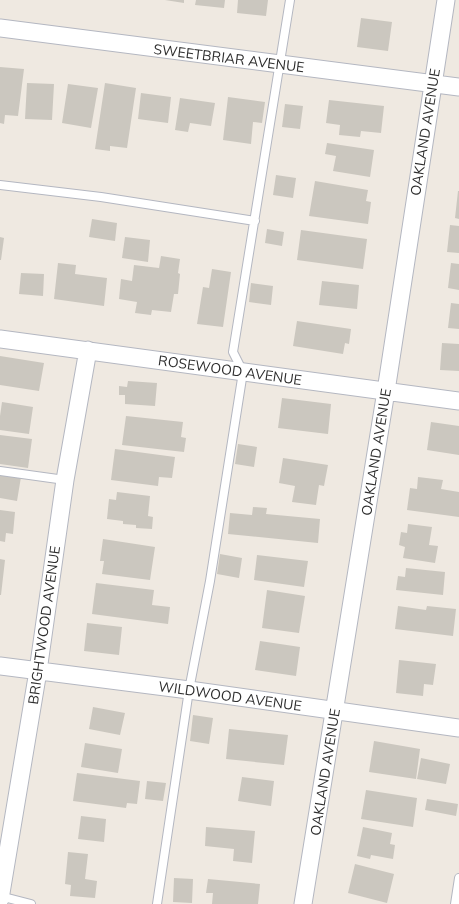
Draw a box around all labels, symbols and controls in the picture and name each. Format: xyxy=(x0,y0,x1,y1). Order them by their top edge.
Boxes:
street label: SWEETBRIAR AVENUE xyxy=(153,40,305,76)
street label: OAKLAND AVENUE xyxy=(406,67,444,197)
street label: ROSEWOOD AVENUE xyxy=(157,351,303,389)
street label: OAKLAND AVENUE xyxy=(357,387,395,517)
street label: BRIGHTWOOD AVENUE xyxy=(24,545,64,705)
street label: WILDWOOD AVENUE xyxy=(157,677,303,715)
street label: OAKLAND AVENUE xyxy=(306,707,344,837)

